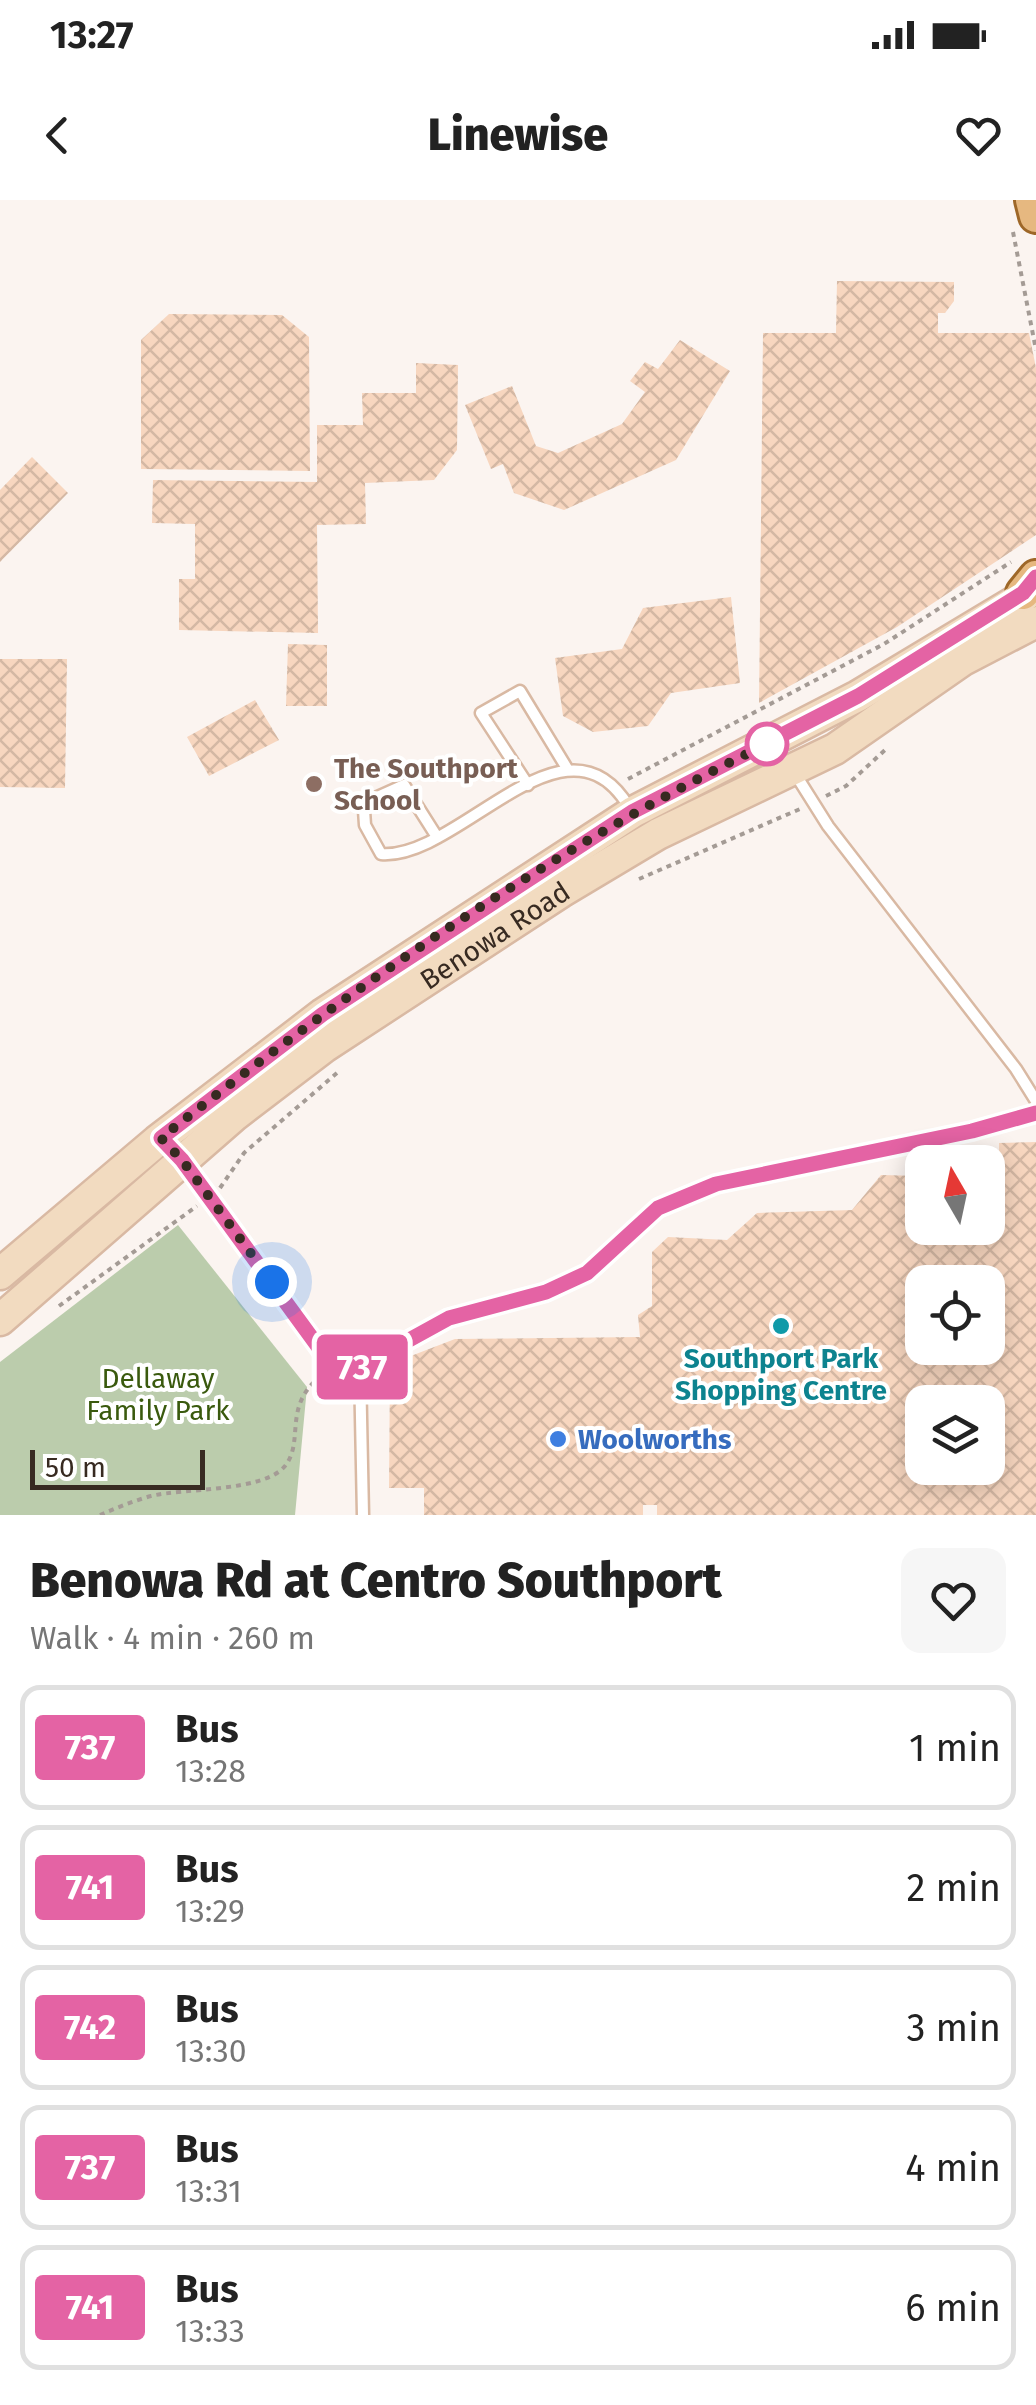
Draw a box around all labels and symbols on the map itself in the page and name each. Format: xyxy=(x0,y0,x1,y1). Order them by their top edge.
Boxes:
unlabelled marker xyxy=(746,723,788,765)
place label: The Southport School xyxy=(334,752,519,817)
marker: The Southport School xyxy=(303,773,325,795)
street label: Benowa Road xyxy=(414,875,576,997)
north arrow xyxy=(905,1145,1005,1245)
your location xyxy=(247,1257,297,1307)
marker: Southport Park Shopping Centre xyxy=(770,1315,792,1337)
line badge: 737 xyxy=(304,1334,420,1400)
place label: Southport Park Shopping Centre xyxy=(675,1342,887,1407)
park label: Dellaway Family Park xyxy=(86,1362,230,1427)
place label: Woolworths xyxy=(578,1423,732,1456)
marker: Woolworths xyxy=(547,1428,569,1450)
scale bar xyxy=(30,1445,205,1490)

